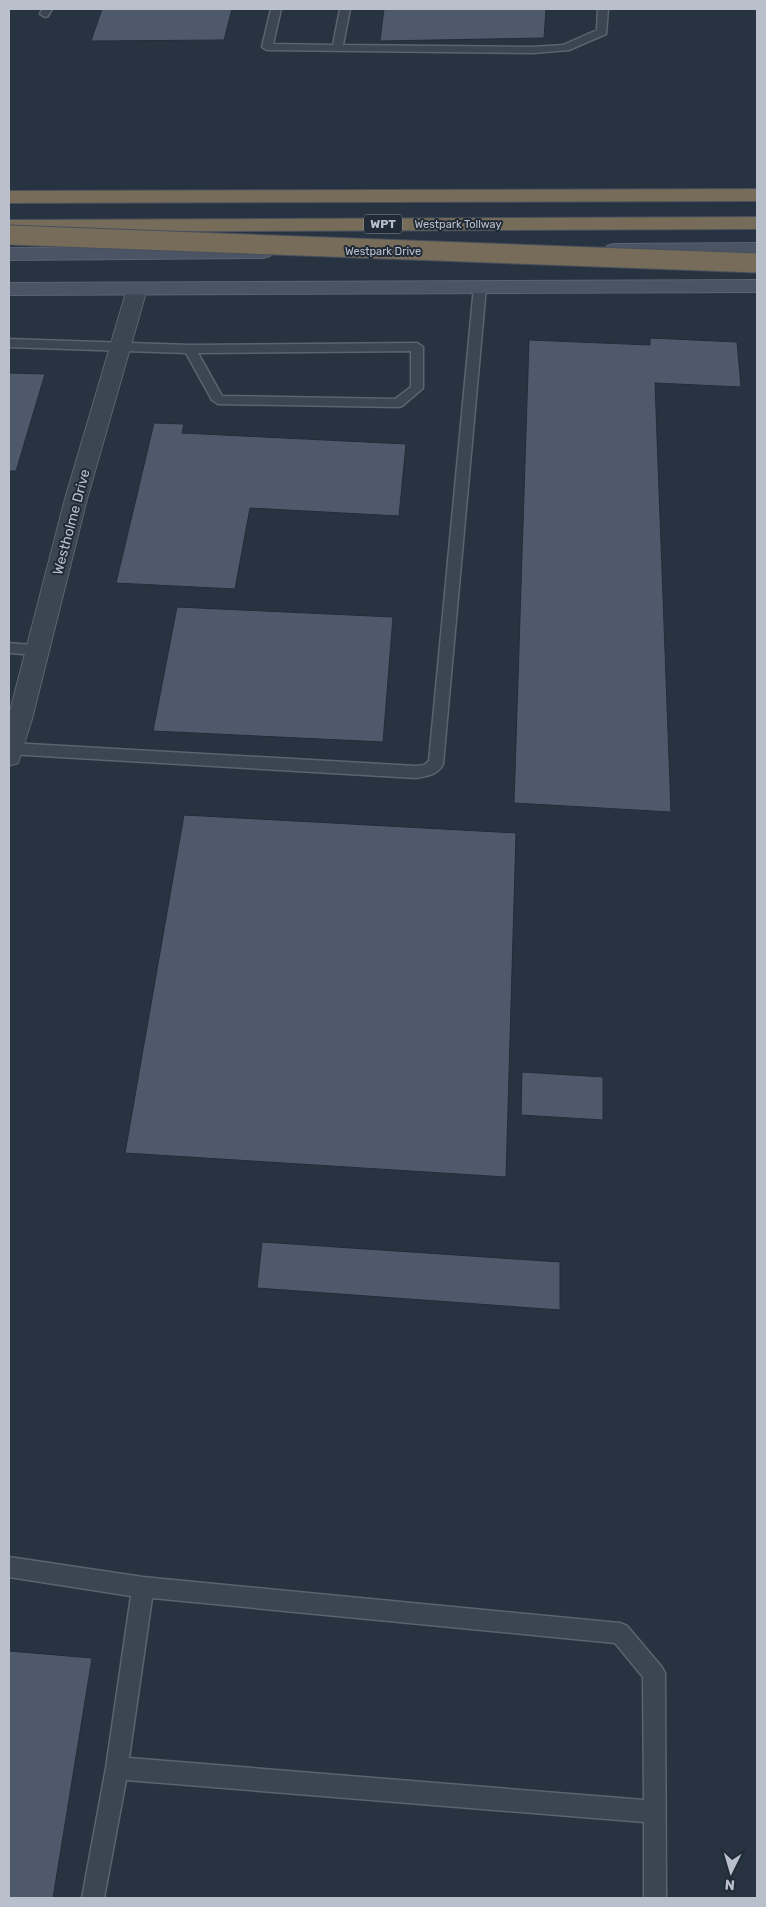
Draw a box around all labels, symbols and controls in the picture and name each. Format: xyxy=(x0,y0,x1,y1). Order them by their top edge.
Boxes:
road number: WPT xyxy=(364,214,402,233)
street label: Westpark Tollway xyxy=(414,218,502,231)
street label: Westpark Drive xyxy=(345,245,421,258)
street label: Westholme Drive xyxy=(49,467,94,577)
north arrow xyxy=(706,1847,756,1897)
text: N xyxy=(724,1876,736,1893)

